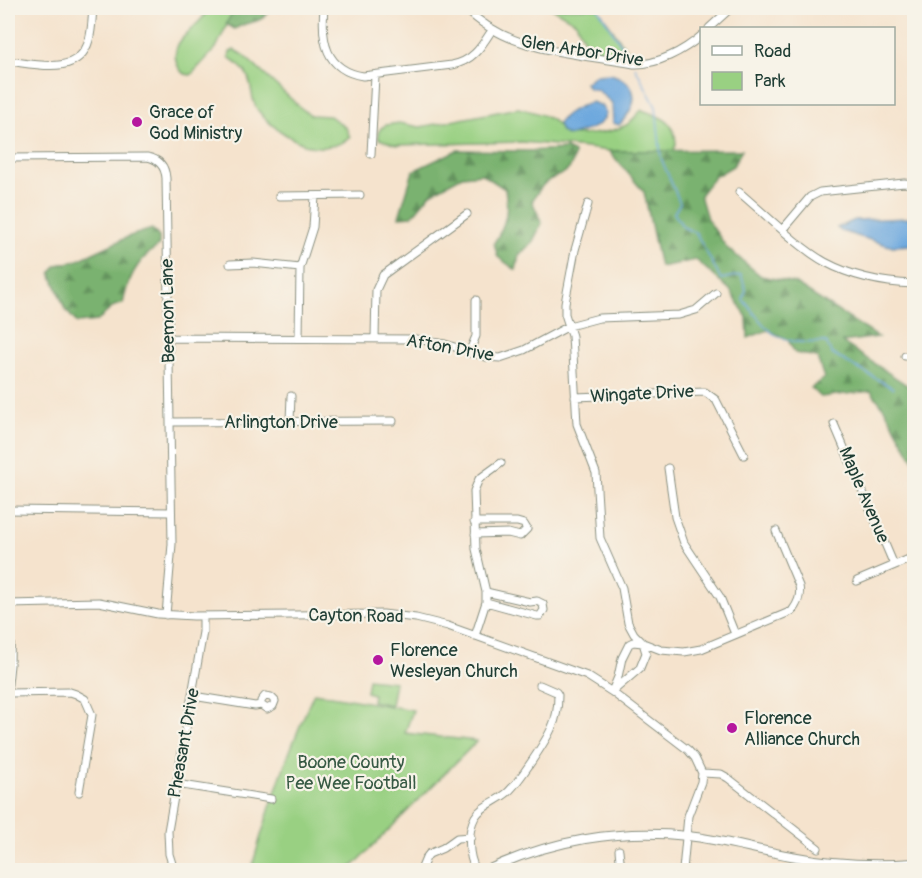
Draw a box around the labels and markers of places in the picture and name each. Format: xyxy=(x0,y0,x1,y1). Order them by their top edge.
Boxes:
place label: Grace of God Ministry xyxy=(149,101,242,145)
marker: Grace of God Ministry xyxy=(130,115,144,129)
place label: Florence Wesleyan Church xyxy=(390,639,518,683)
marker: Florence Wesleyan Church xyxy=(371,653,385,667)
place label: Florence Alliance Church xyxy=(744,707,860,751)
marker: Florence Alliance Church xyxy=(725,721,739,735)

